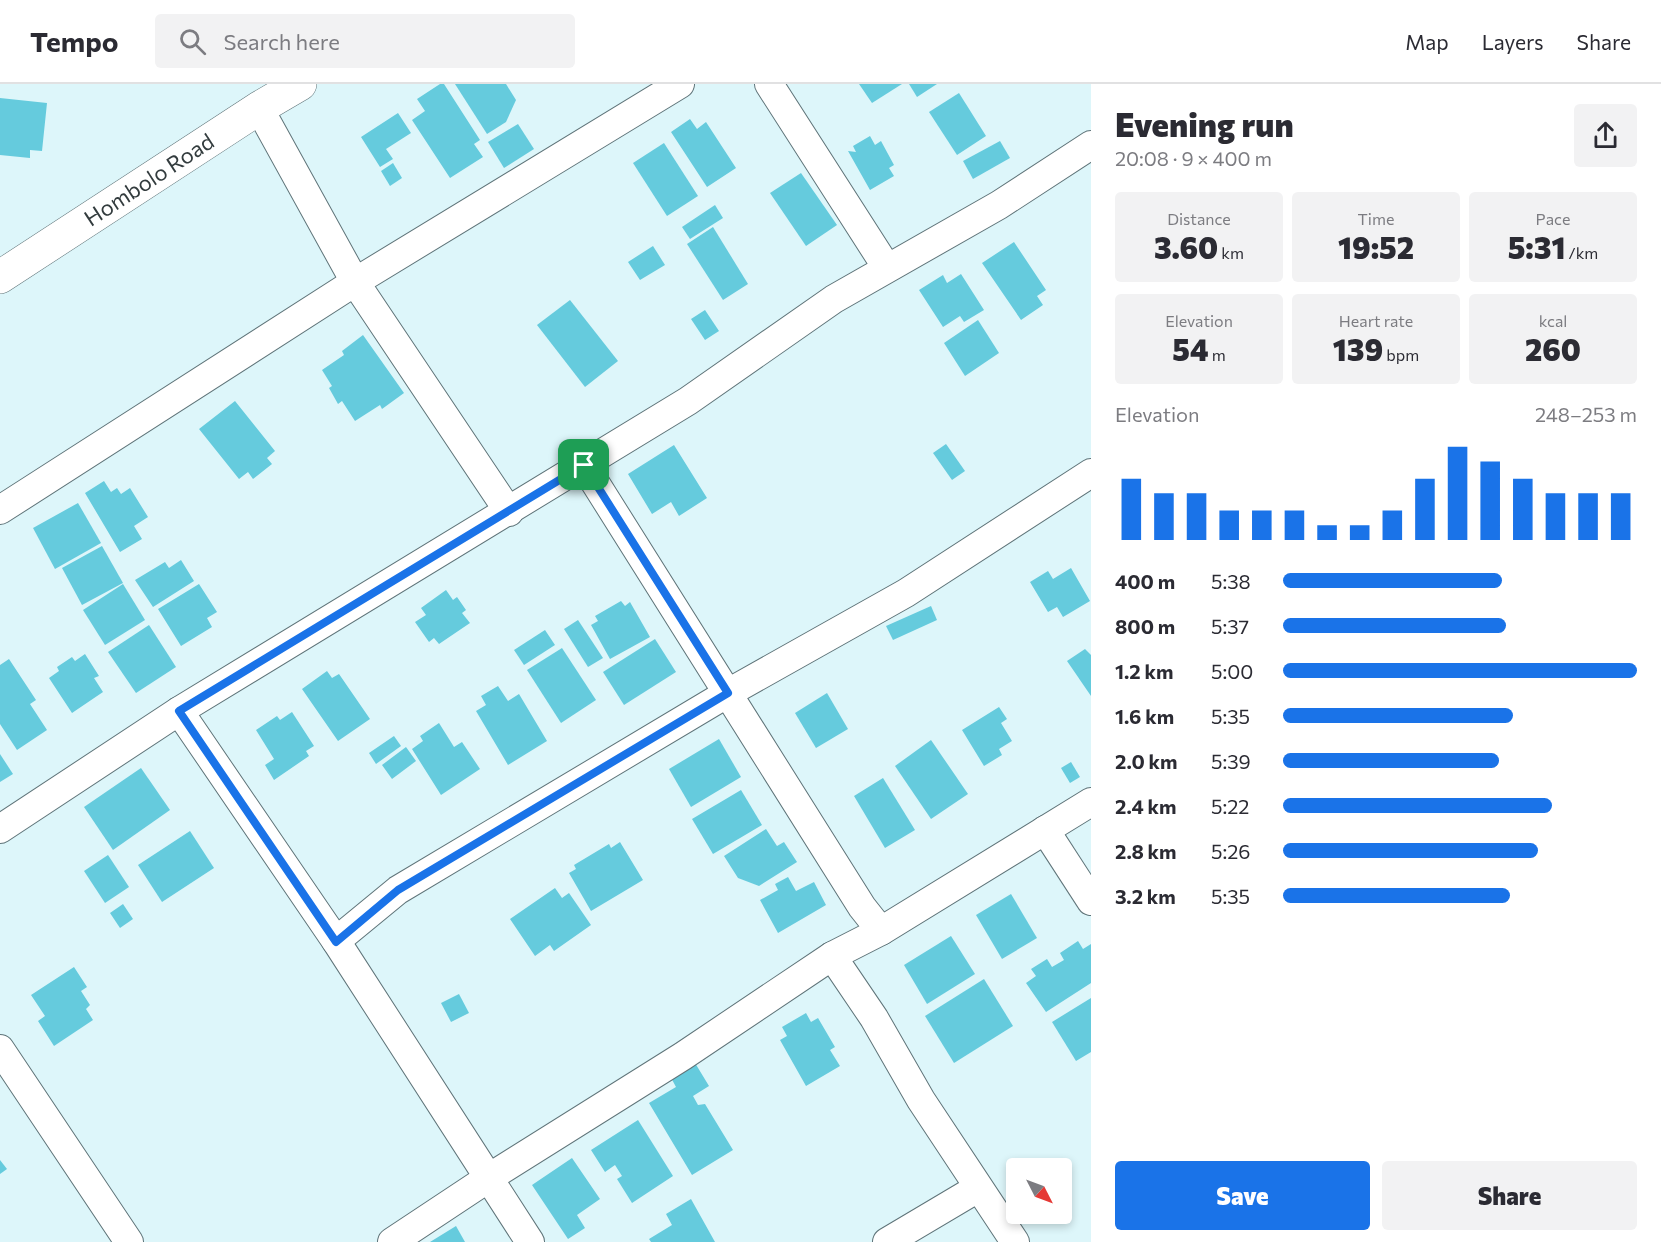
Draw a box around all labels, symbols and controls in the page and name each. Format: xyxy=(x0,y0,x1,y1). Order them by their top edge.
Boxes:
search box xyxy=(155,14,575,68)
text: Tempo xyxy=(30,24,119,58)
icon: search xyxy=(176,25,209,58)
text: Search here xyxy=(224,28,340,55)
text: Map xyxy=(1405,29,1449,54)
text: Layers xyxy=(1482,29,1544,54)
text: Share xyxy=(1577,29,1631,54)
text: Evening run xyxy=(1115,103,1294,144)
button: share xyxy=(1574,104,1637,167)
street label: Hombolo Road xyxy=(79,127,219,231)
text: 20:08 · 9 × 400 m xyxy=(1115,146,1272,170)
text: Distance xyxy=(1167,209,1231,228)
text: Time xyxy=(1358,209,1394,228)
text: Pace xyxy=(1536,209,1570,228)
text: 3.60 xyxy=(1154,228,1218,265)
text: 19:52 xyxy=(1338,228,1414,265)
text: 5:31 xyxy=(1508,228,1565,265)
text: km xyxy=(1218,243,1244,262)
text: /km xyxy=(1565,243,1598,262)
text: Elevation xyxy=(1165,311,1233,330)
text: Heart rate xyxy=(1339,311,1413,330)
text: kcal xyxy=(1539,311,1567,330)
text: 54 xyxy=(1172,330,1209,367)
text: 139 xyxy=(1333,330,1383,367)
text: 260 xyxy=(1525,330,1581,367)
text: m xyxy=(1209,345,1226,364)
text: bpm xyxy=(1383,345,1419,364)
text: Elevation xyxy=(1115,402,1200,426)
text: 248–253 m xyxy=(1535,402,1637,426)
pin xyxy=(558,439,609,490)
icon: arrive xyxy=(567,448,600,481)
text: 400 m xyxy=(1115,569,1175,593)
text: 5:38 xyxy=(1211,569,1251,593)
text: 800 m xyxy=(1115,614,1175,638)
text: 5:37 xyxy=(1211,614,1249,638)
text: 1.2 km xyxy=(1115,659,1173,683)
text: 5:00 xyxy=(1211,659,1253,683)
text: 1.6 km xyxy=(1115,704,1174,728)
text: 5:35 xyxy=(1211,704,1250,728)
text: 2.0 km xyxy=(1115,749,1177,773)
text: 5:39 xyxy=(1211,749,1251,773)
text: 2.4 km xyxy=(1115,794,1177,818)
text: 5:22 xyxy=(1211,794,1249,818)
text: 2.8 km xyxy=(1115,839,1177,863)
text: 5:26 xyxy=(1211,839,1250,863)
text: 3.2 km xyxy=(1115,884,1176,908)
text: 5:35 xyxy=(1211,884,1250,908)
north arrow xyxy=(1006,1158,1072,1224)
map controls xyxy=(1006,1158,1072,1224)
button: Save xyxy=(1115,1161,1370,1230)
button: Share xyxy=(1382,1161,1637,1230)

